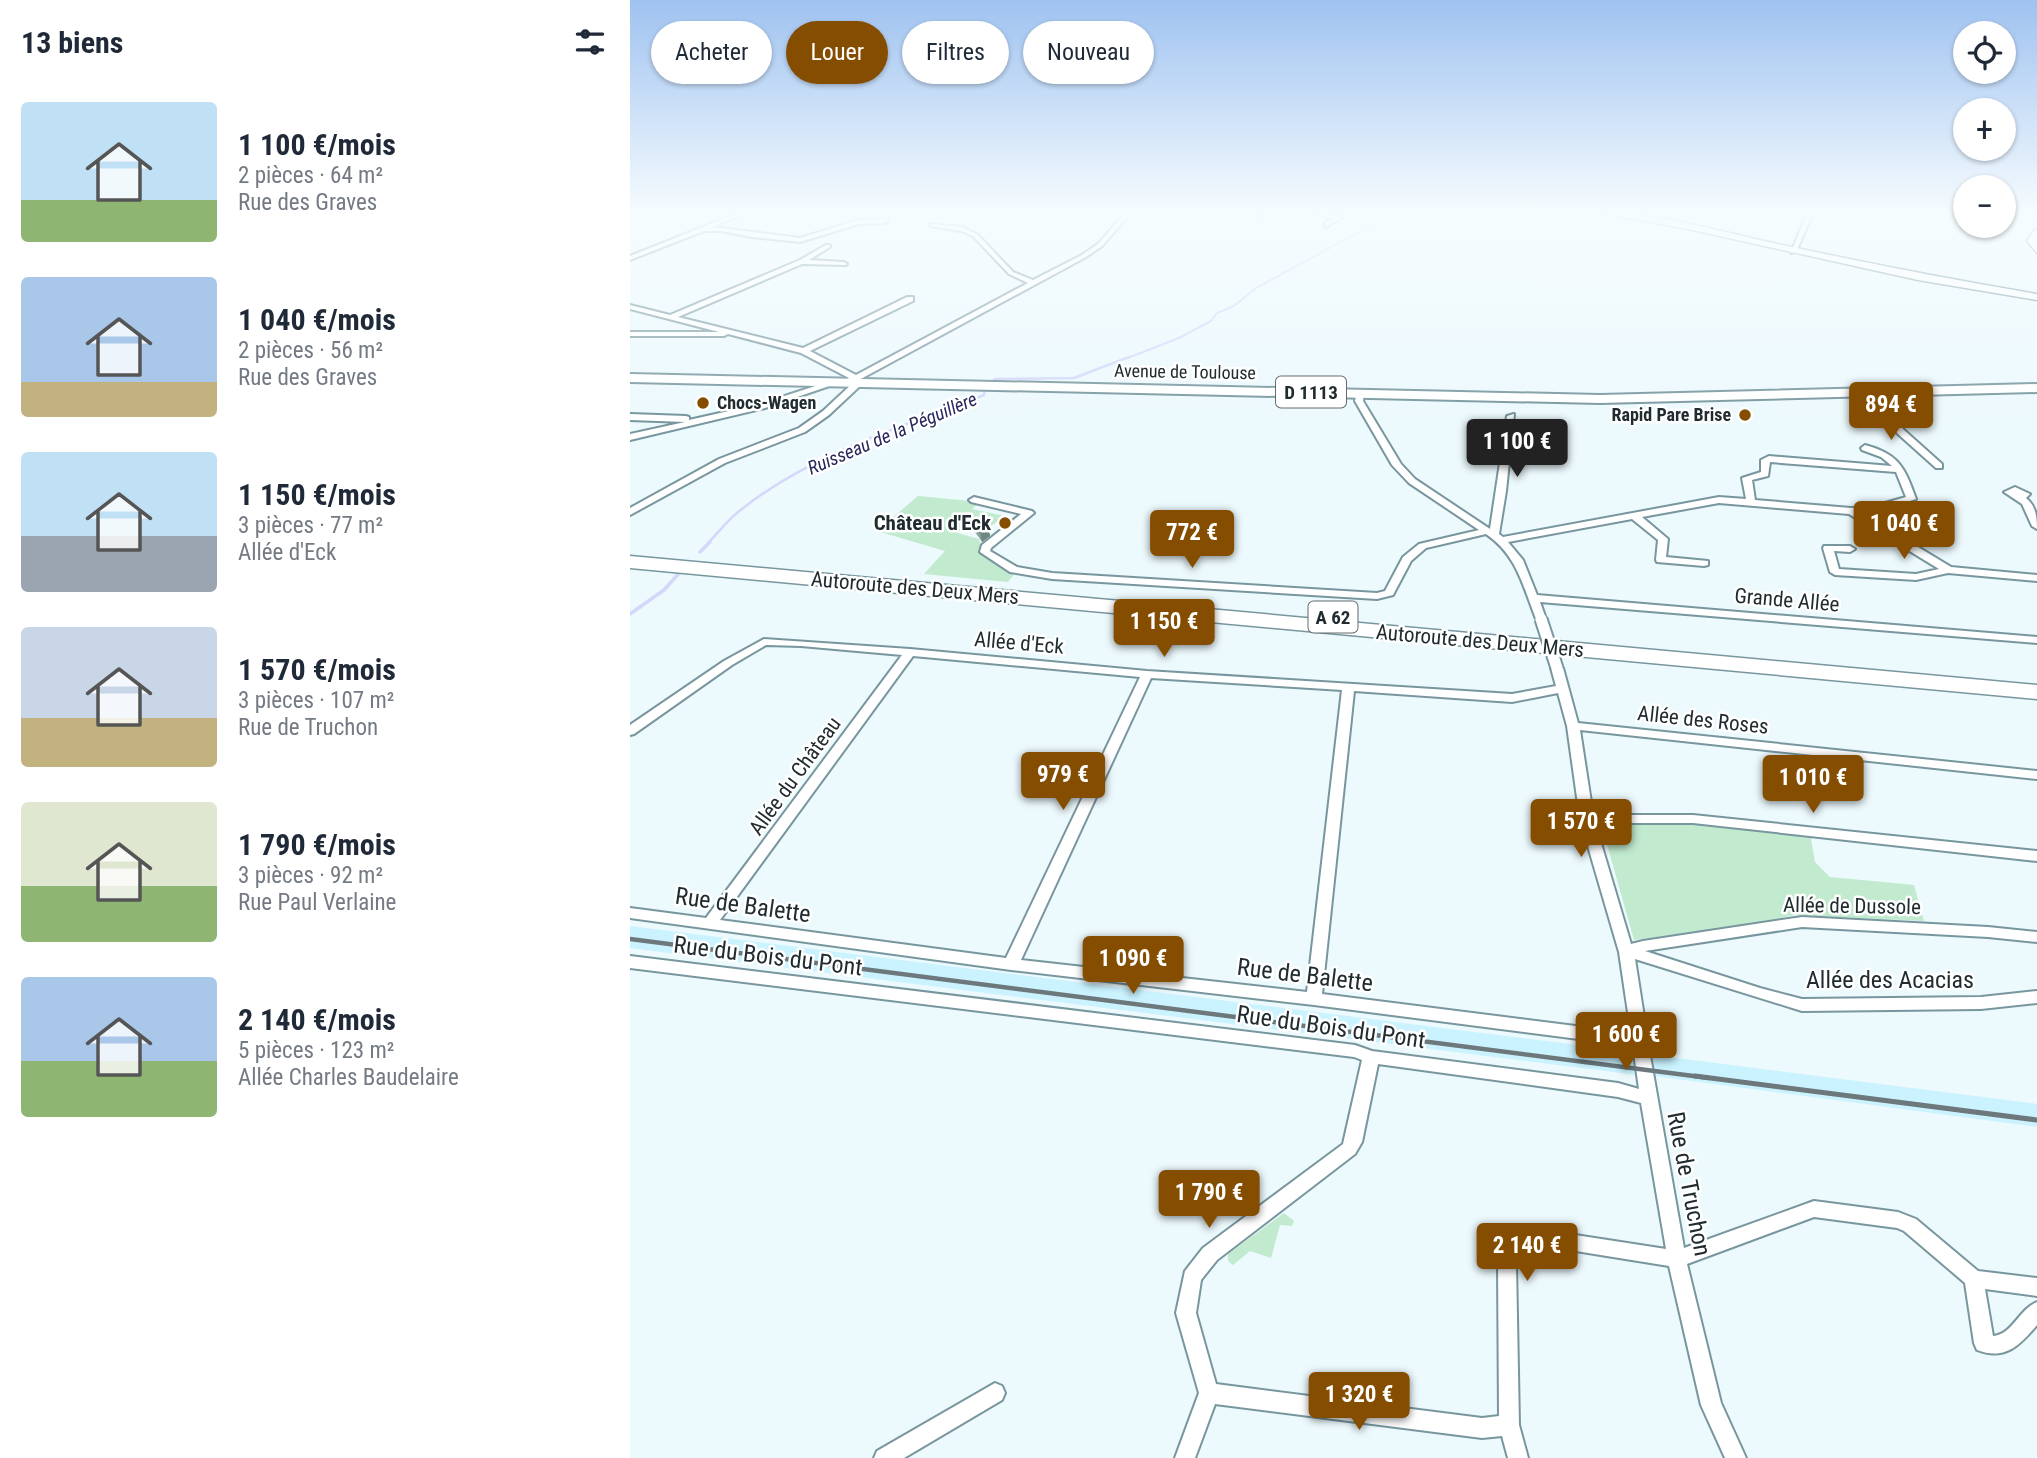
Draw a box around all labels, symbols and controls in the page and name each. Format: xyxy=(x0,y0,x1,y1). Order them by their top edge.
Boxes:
chip: Acheter xyxy=(651,21,772,84)
chip: Louer xyxy=(786,21,888,84)
chip: Filtres xyxy=(902,21,1009,84)
chip: Nouveau xyxy=(1023,21,1154,84)
map controls xyxy=(1953,21,2016,238)
button: locate xyxy=(1953,21,2016,84)
icon: filters xyxy=(571,23,609,61)
text: 13 biens xyxy=(21,25,123,60)
button: + xyxy=(1953,98,2016,161)
text: 1 100 €/mois xyxy=(238,127,396,162)
icon: home xyxy=(77,130,161,214)
text: 2 pièces · 64 m² xyxy=(238,162,383,189)
button: − xyxy=(1953,175,2016,238)
text: Rue des Graves xyxy=(238,189,377,216)
text: 1 040 €/mois xyxy=(238,302,396,337)
icon: home xyxy=(77,305,161,389)
text: 2 pièces · 56 m² xyxy=(238,337,383,364)
street label: Avenue de Toulouse xyxy=(1114,360,1256,383)
text: Rue des Graves xyxy=(238,364,377,391)
road number: D 1113 xyxy=(1276,376,1346,408)
pin: 894 € xyxy=(1842,382,1940,442)
water label: Ruisseau de la Péguillère xyxy=(804,387,980,480)
text: 894 € xyxy=(1865,391,1917,418)
place label: Chocs-Wagen xyxy=(717,392,816,413)
marker: Chocs-Wagen xyxy=(695,395,711,411)
place label: Rapid Pare Brise xyxy=(1611,404,1731,425)
marker: Rapid Pare Brise xyxy=(1737,407,1753,423)
pin: 1 100 € xyxy=(1452,420,1582,479)
text: 1 100 € xyxy=(1483,428,1551,455)
text: 1 150 €/mois xyxy=(238,477,396,512)
icon: home xyxy=(77,480,161,564)
pin: 1 040 € xyxy=(1839,502,1969,561)
pin: 772 € xyxy=(1143,510,1241,570)
text: 1 040 € xyxy=(1870,510,1938,537)
place label: Château d'Eck xyxy=(874,511,992,535)
text: 3 pièces · 77 m² xyxy=(238,512,383,539)
marker: Château d'Eck xyxy=(997,515,1013,531)
text: 772 € xyxy=(1166,519,1218,546)
text: Allée d'Eck xyxy=(238,539,336,566)
street label: Autoroute des Deux Mers xyxy=(810,567,1020,609)
street label: Grande Allée xyxy=(1734,583,1841,617)
pin: 1 150 € xyxy=(1099,600,1229,659)
road number: A 62 xyxy=(1308,602,1358,632)
text: 1 150 € xyxy=(1130,608,1198,635)
street label: Autoroute des Deux Mers xyxy=(1375,620,1585,662)
street label: Allée d'Eck xyxy=(973,627,1065,659)
text: 1 570 €/mois xyxy=(238,652,396,687)
icon: home xyxy=(77,655,161,739)
text: 3 pièces · 107 m² xyxy=(238,687,394,714)
street label: Allée des Roses xyxy=(1636,701,1770,739)
street label: Allée du Château xyxy=(744,712,846,840)
text: Rue de Truchon xyxy=(238,714,378,741)
pin: 979 € xyxy=(1014,752,1112,812)
pin: 1 010 € xyxy=(1748,756,1878,815)
text: 979 € xyxy=(1037,761,1089,788)
text: 1 010 € xyxy=(1779,764,1847,791)
pin: 1 570 € xyxy=(1516,800,1646,859)
text: 1 570 € xyxy=(1547,808,1615,835)
text: 1 790 €/mois xyxy=(238,827,396,862)
icon: home xyxy=(77,830,161,914)
text: 3 pièces · 92 m² xyxy=(238,862,383,889)
street label: Rue de Balette xyxy=(673,882,813,928)
text: Rue Paul Verlaine xyxy=(238,889,396,916)
street label: Allée de Dussole xyxy=(1783,893,1921,919)
street label: Rue du Bois du Pont xyxy=(672,931,864,981)
pin: 1 090 € xyxy=(1068,936,1198,996)
text: 1 090 € xyxy=(1099,945,1167,972)
street label: Rue de Balette xyxy=(1236,953,1374,997)
street label: Allée des Acacias xyxy=(1806,966,1974,994)
street label: Rue du Bois du Pont xyxy=(1235,1000,1427,1054)
text: 2 140 €/mois xyxy=(238,1002,396,1037)
icon: home xyxy=(77,1005,161,1089)
pin: 1 600 € xyxy=(1561,1012,1691,1072)
text: 1 600 € xyxy=(1592,1021,1660,1048)
text: 5 pièces · 123 m² xyxy=(238,1037,394,1064)
text: Allée Charles Baudelaire xyxy=(238,1064,459,1091)
street label: Rue de Truchon xyxy=(1661,1110,1717,1258)
pin: 1 790 € xyxy=(1144,1170,1274,1230)
text: 1 790 € xyxy=(1175,1179,1243,1206)
pin: 2 140 € xyxy=(1462,1224,1592,1283)
text: 2 140 € xyxy=(1493,1232,1561,1259)
pin: 1 320 € xyxy=(1294,1372,1424,1432)
text: 1 320 € xyxy=(1325,1381,1393,1408)

